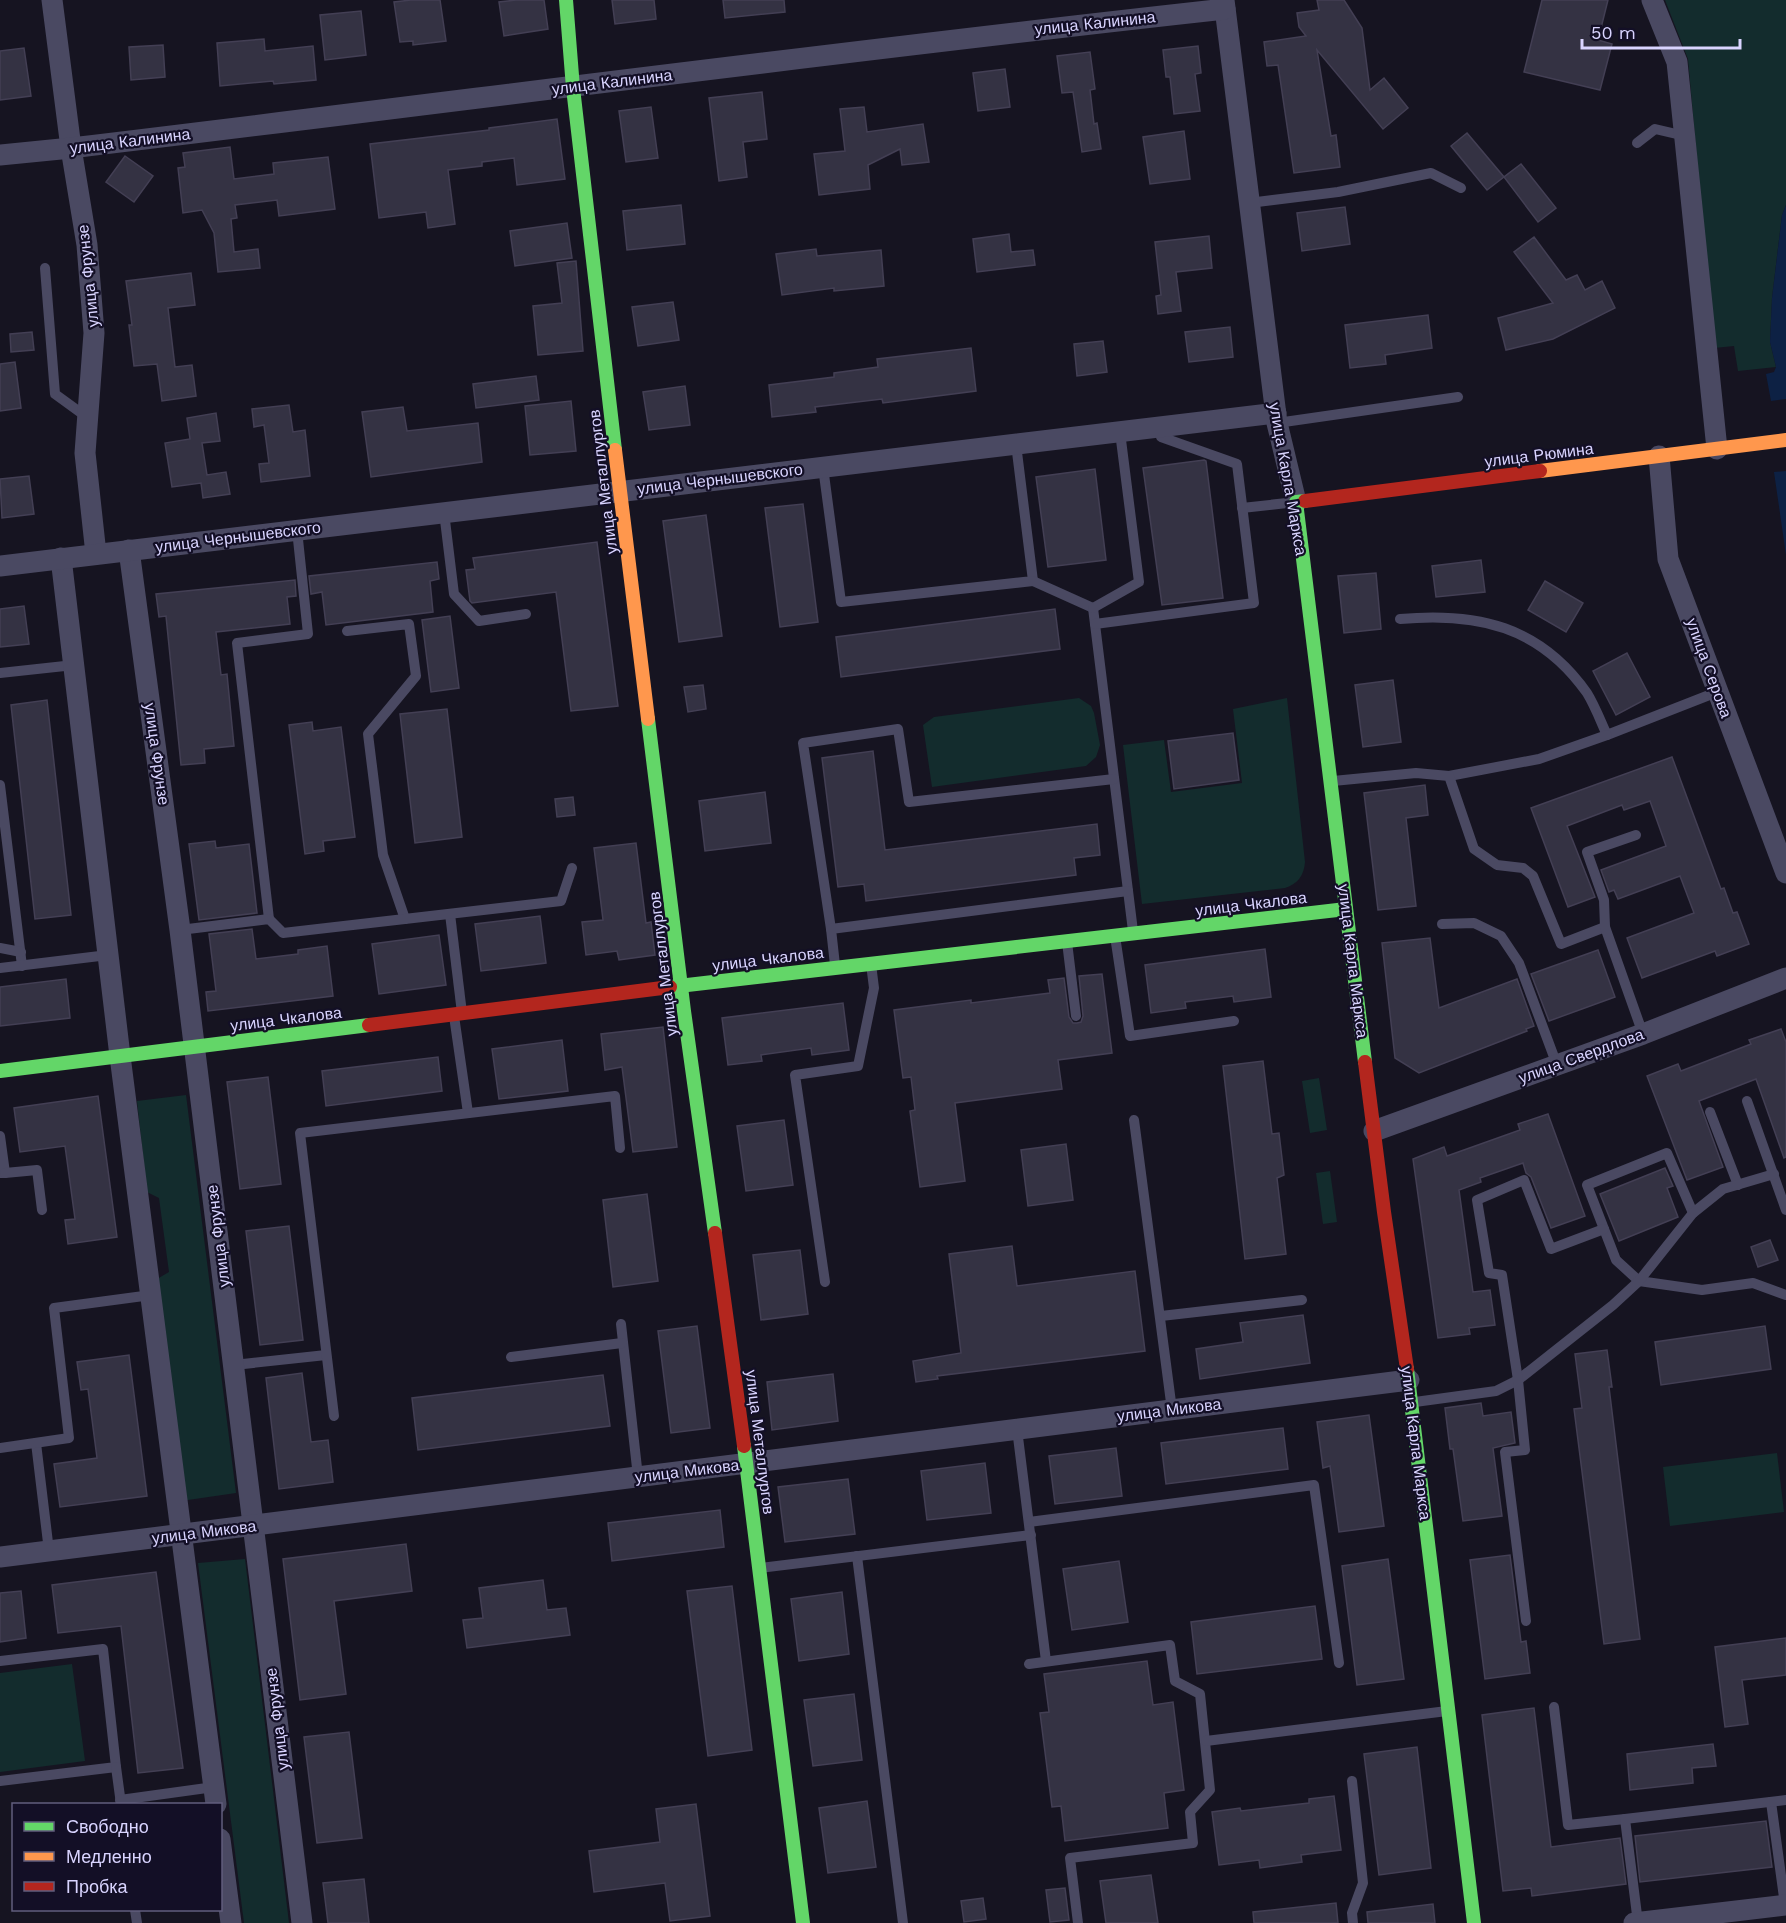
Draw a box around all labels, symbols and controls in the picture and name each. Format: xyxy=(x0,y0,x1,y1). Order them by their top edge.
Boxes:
street label: улица Калинина xyxy=(1034,7,1156,39)
scale bar xyxy=(1582,12,1740,50)
text: 50 m xyxy=(1591,22,1636,43)
street label: улица Калинина xyxy=(551,65,674,99)
street label: улица Калинина xyxy=(69,124,192,158)
street label: улица Фрунзе xyxy=(73,224,103,328)
street label: улица Карла Маркса xyxy=(1265,401,1311,557)
street label: улица Металлургов xyxy=(585,409,621,555)
street label: улица Рюмина xyxy=(1483,439,1595,471)
street label: улица Чернышевского xyxy=(636,459,804,499)
street label: улица Чернышевского xyxy=(154,517,322,557)
street label: улица Серова xyxy=(1682,615,1736,721)
street label: улица Фрунзе xyxy=(140,702,174,807)
street label: улица Карла Маркса xyxy=(1334,883,1372,1039)
street label: улица Чкалова xyxy=(1194,888,1308,920)
street label: улица Металлургов xyxy=(645,891,681,1037)
street label: улица Чкалова xyxy=(711,943,825,975)
street label: улица Чкалова xyxy=(229,1003,343,1035)
street label: улица Свердлова xyxy=(1516,1025,1646,1087)
street label: улица Фрунзе xyxy=(202,1184,234,1288)
street label: улица Карла Маркса xyxy=(1397,1365,1435,1521)
street label: улица Металлургов xyxy=(742,1369,778,1515)
street label: улица Микова xyxy=(1116,1394,1222,1426)
street label: улица Микова xyxy=(634,1455,740,1487)
street label: улица Микова xyxy=(151,1516,257,1548)
street label: улица Фрунзе xyxy=(261,1667,293,1771)
legend xyxy=(12,1803,222,1911)
text: Свободно xyxy=(66,1816,149,1837)
text: Медленно xyxy=(66,1846,152,1867)
text: Пробка xyxy=(66,1876,129,1897)

